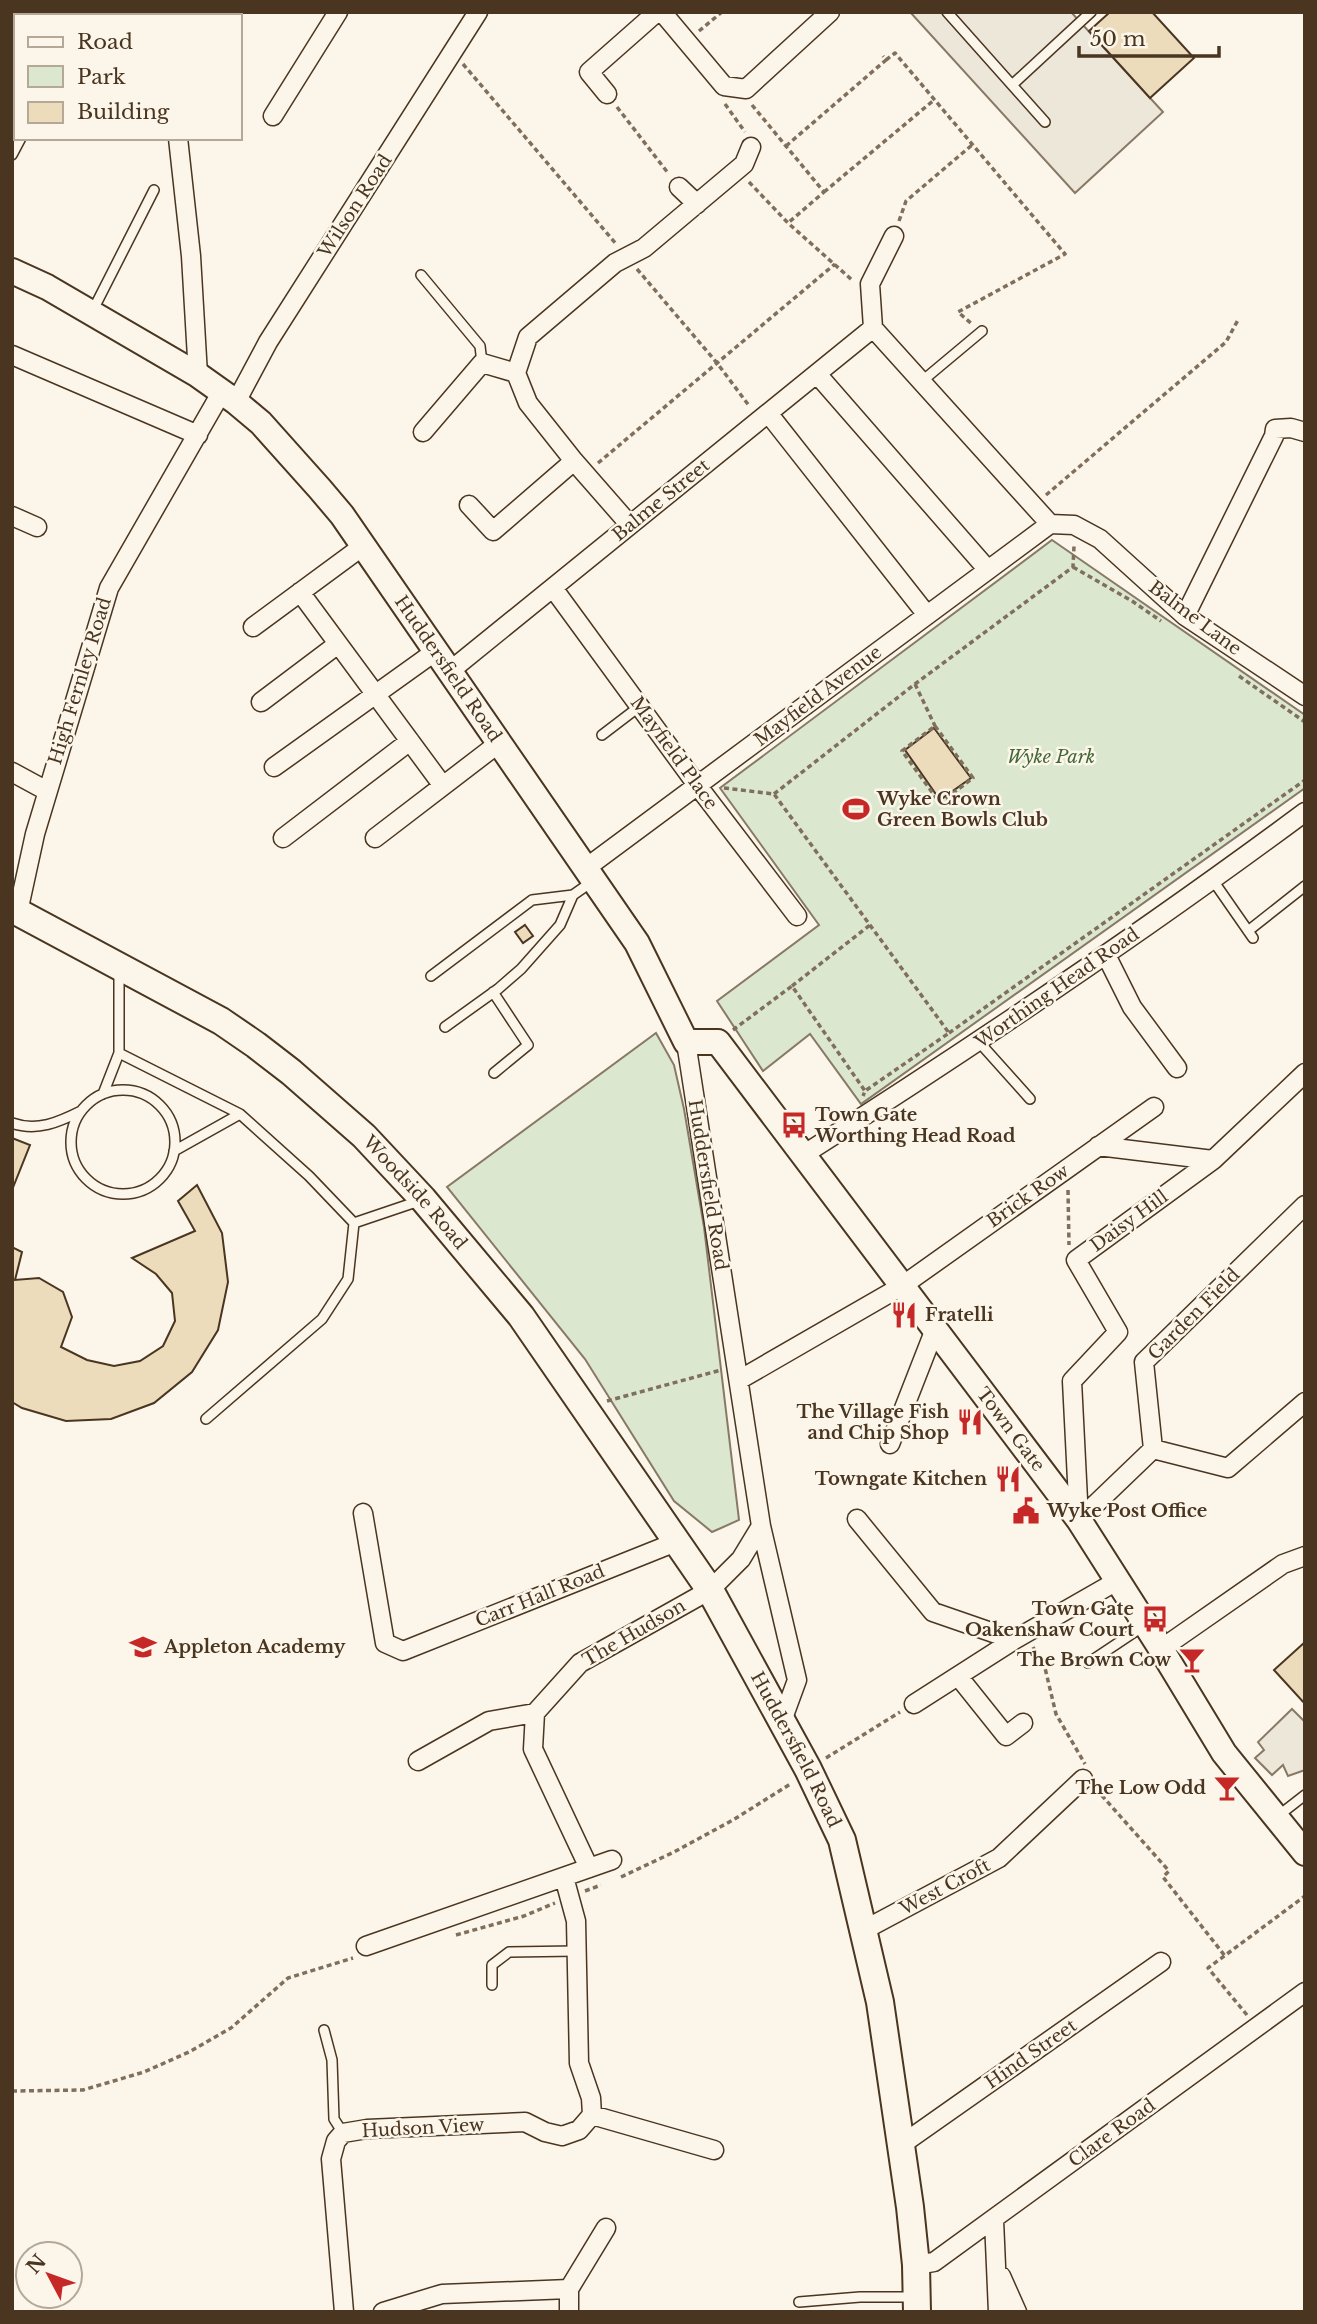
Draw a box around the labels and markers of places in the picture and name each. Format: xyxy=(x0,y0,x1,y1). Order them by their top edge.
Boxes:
place label: Wyke Crown Green Bowls Club xyxy=(876,788,1048,831)
sports icon: Wyke Crown Green Bowls Club xyxy=(841,794,871,824)
place label: Town Gate Worthing Head Road xyxy=(814,1104,1016,1147)
bus stop icon: Town Gate Worthing Head Road xyxy=(779,1110,809,1140)
restaurant icon: Fratelli xyxy=(889,1300,919,1330)
place label: Fratelli xyxy=(925,1304,994,1326)
place label: The Village Fish and Chip Shop xyxy=(797,1401,949,1444)
restaurant icon: The Village Fish and Chip Shop xyxy=(955,1407,985,1437)
restaurant icon: Towngate Kitchen xyxy=(993,1464,1023,1494)
place label: Towngate Kitchen xyxy=(815,1468,987,1490)
public building icon: Wyke Post Office xyxy=(1011,1496,1041,1526)
place label: Wyke Post Office xyxy=(1046,1500,1207,1522)
place label: Town Gate Oakenshaw Court xyxy=(965,1598,1134,1641)
bus stop icon: Town Gate Oakenshaw Court xyxy=(1140,1604,1170,1634)
school or university icon: Appleton Academy xyxy=(128,1632,158,1662)
place label: Appleton Academy xyxy=(163,1636,346,1658)
bar icon: The Brown Cow xyxy=(1177,1645,1207,1675)
place label: The Brown Cow xyxy=(1017,1649,1172,1671)
bar icon: The Low Odd xyxy=(1212,1773,1242,1803)
place label: The Low Odd xyxy=(1076,1777,1206,1799)

